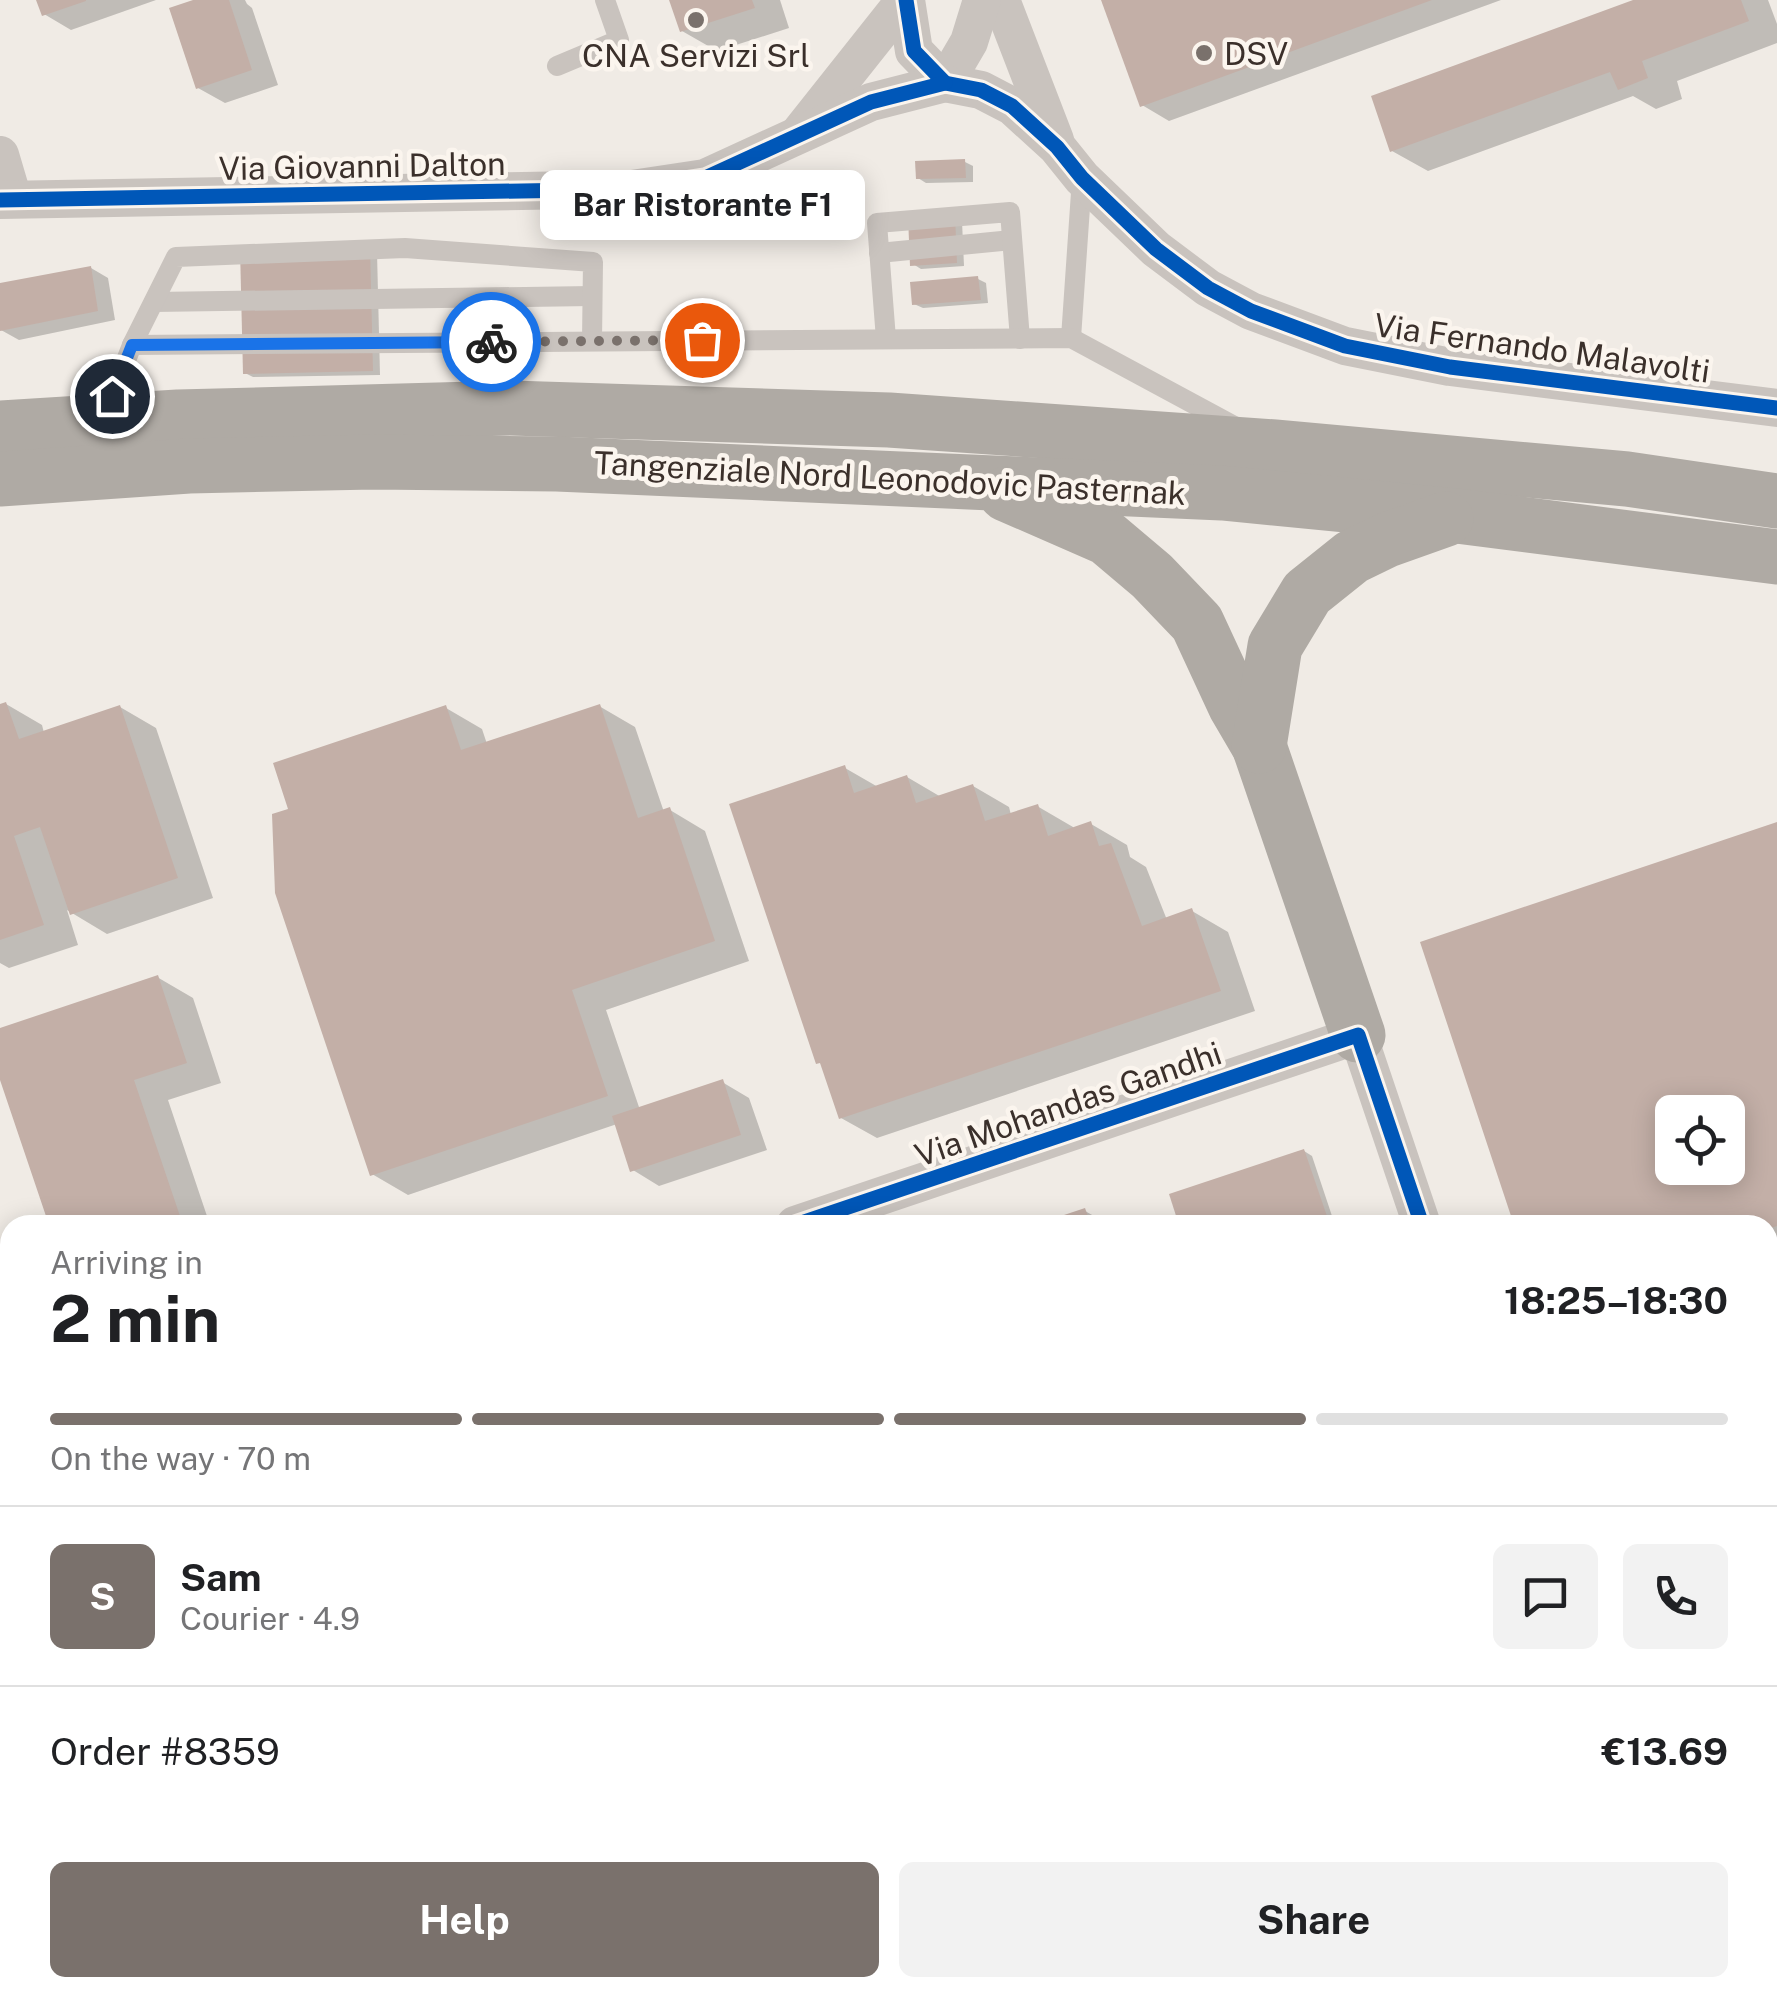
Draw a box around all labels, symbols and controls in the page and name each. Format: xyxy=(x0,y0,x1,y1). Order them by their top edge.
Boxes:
marker: CNA Servizi Srl xyxy=(685,9,707,31)
place label: DSV xyxy=(1224,35,1288,72)
place label: CNA Servizi Srl xyxy=(582,37,810,74)
marker: DSV xyxy=(1193,42,1215,64)
street label: Via Giovanni Dalton xyxy=(218,145,506,187)
callout: Bar Ristorante F1 xyxy=(540,170,864,240)
text: Bar Ristorante F1 xyxy=(572,186,833,223)
courier xyxy=(441,292,541,392)
pin xyxy=(660,298,745,383)
street label: Via Fernando Malavolti xyxy=(1372,306,1712,390)
icon: bag xyxy=(675,313,730,368)
icon: bike xyxy=(464,315,519,370)
pin xyxy=(70,354,155,439)
icon: home xyxy=(85,369,140,424)
street label: Tangenziale Nord Leonodovic Pasternak xyxy=(593,444,1187,512)
street label: Via Mohandas Gandhi xyxy=(910,1034,1226,1174)
map controls xyxy=(1655,1095,1745,1185)
button: locate xyxy=(1655,1095,1745,1185)
text: Arriving in xyxy=(50,1244,203,1281)
text: 18:25–18:30 xyxy=(1504,1278,1728,1323)
text: 2 min xyxy=(50,1280,220,1357)
text: On the way · 70 m xyxy=(50,1440,311,1477)
button: chat xyxy=(1493,1544,1598,1649)
button: phone xyxy=(1623,1544,1728,1649)
text: Sam xyxy=(180,1555,262,1600)
text: S xyxy=(89,1574,116,1619)
text: Courier · 4.9 xyxy=(180,1600,360,1637)
text: Order #8359 xyxy=(50,1729,280,1774)
text: €13.69 xyxy=(1601,1729,1728,1774)
button: Help xyxy=(50,1862,879,1977)
button: Share xyxy=(899,1862,1728,1977)

